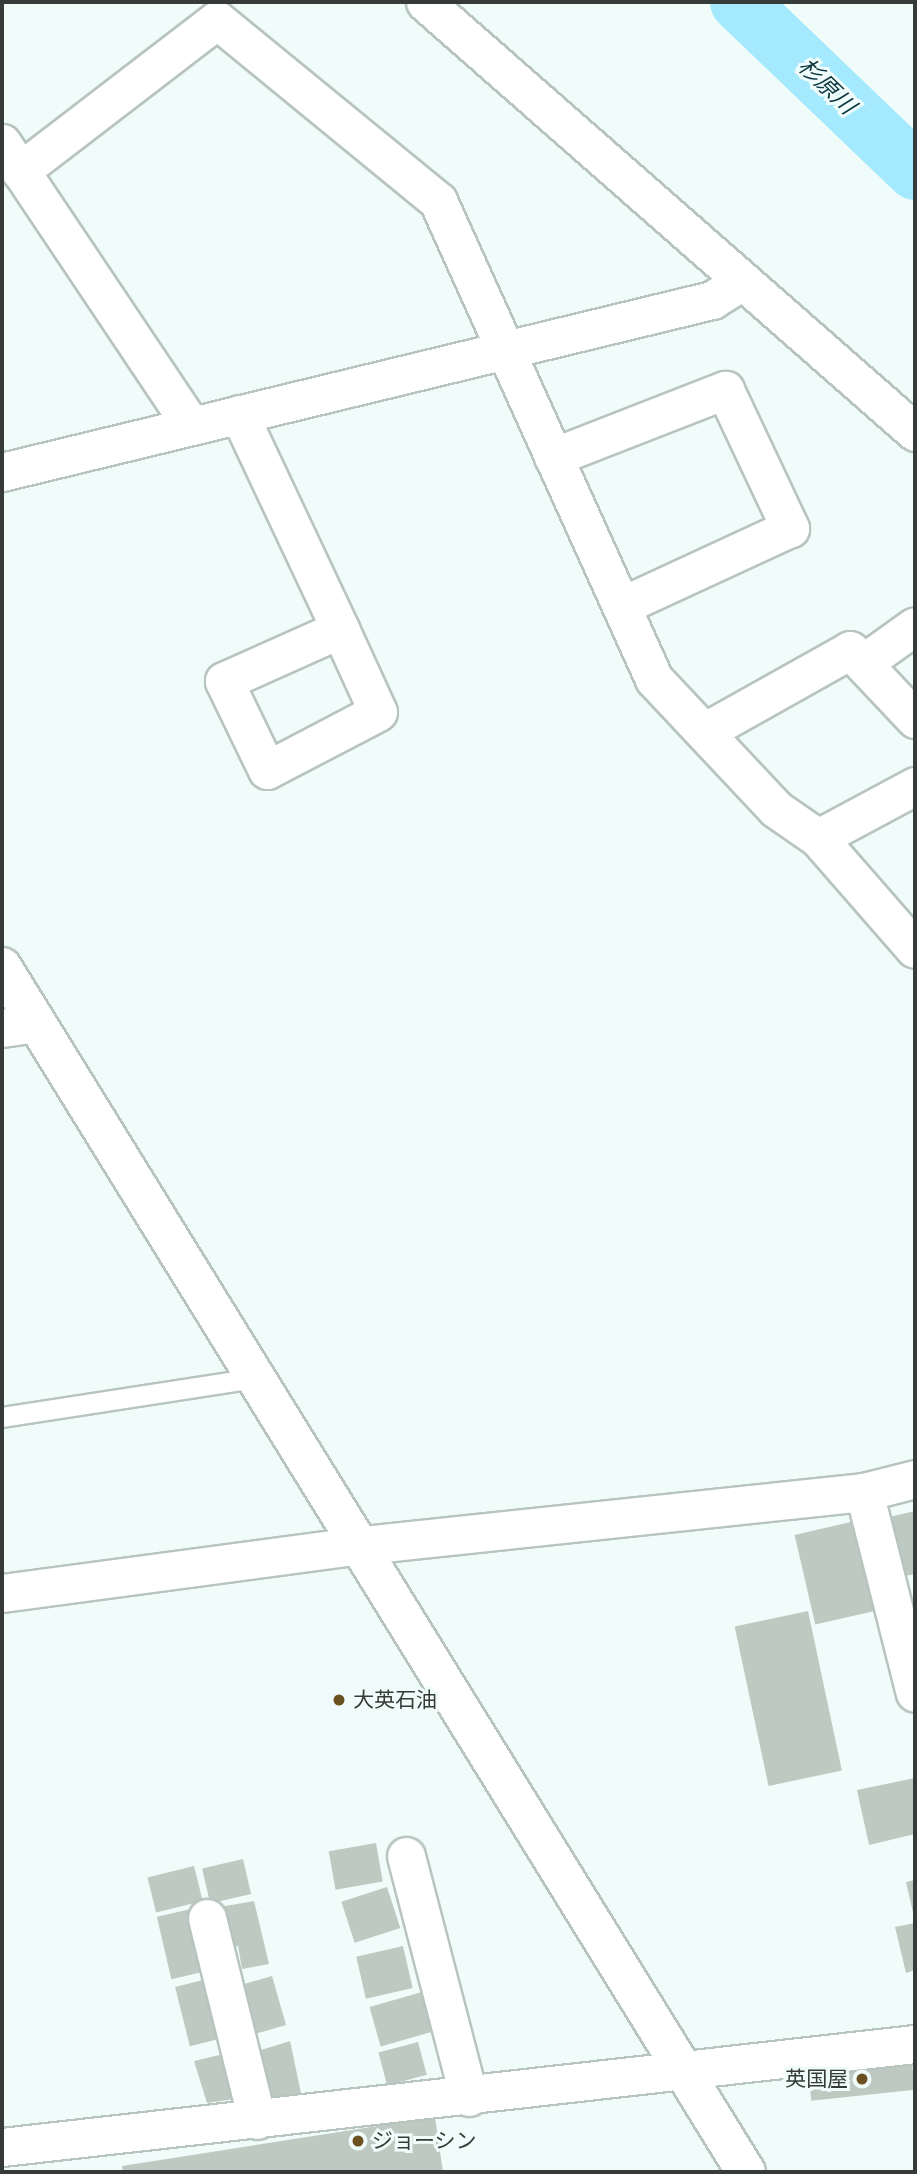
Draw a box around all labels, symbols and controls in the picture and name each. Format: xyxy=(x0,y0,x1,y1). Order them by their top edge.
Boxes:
water label: 杉原川 xyxy=(793,52,861,120)
place label: 大英石油 xyxy=(353,1687,437,1713)
marker: 大英石油 xyxy=(331,1692,347,1708)
place label: 英国屋 xyxy=(785,2066,848,2092)
marker: 英国屋 xyxy=(854,2071,870,2087)
place label: ジョーシン xyxy=(372,2128,477,2154)
marker: ジョーシン xyxy=(350,2133,366,2149)

